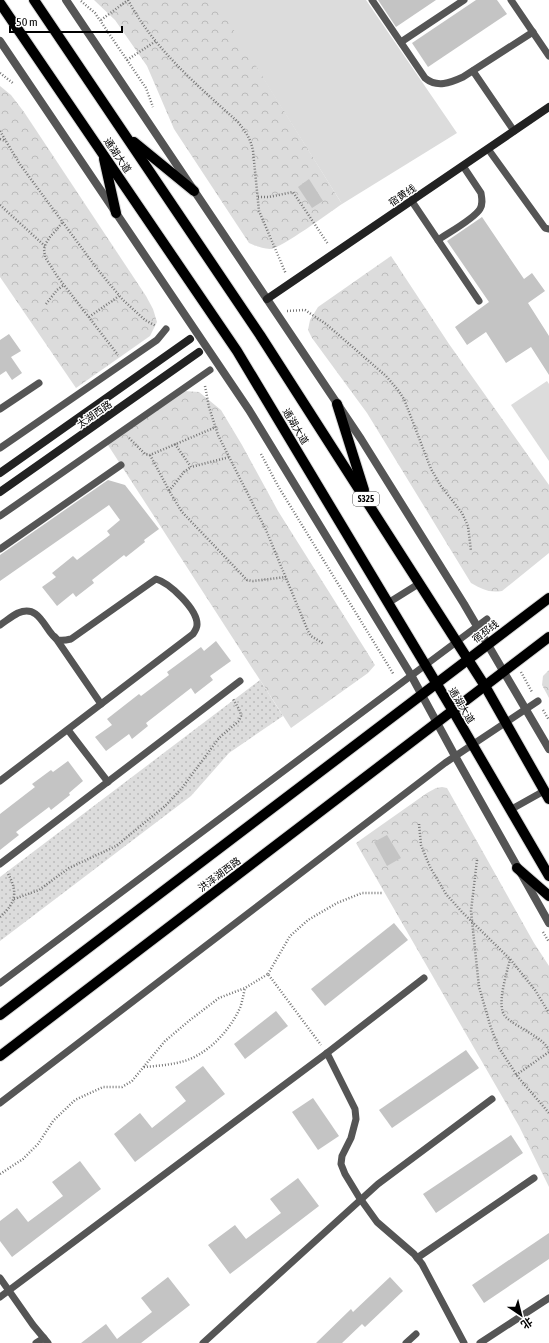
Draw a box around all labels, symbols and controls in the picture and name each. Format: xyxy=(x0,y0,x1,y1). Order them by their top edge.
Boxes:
scale bar xyxy=(10,8,122,34)
text: 50 m xyxy=(16,15,38,29)
street label: 通湖大道 xyxy=(102,136,133,175)
street label: 宿黄线 xyxy=(387,182,418,208)
street label: 太湖西路 xyxy=(75,398,114,430)
street label: 通湖大道 xyxy=(281,406,311,446)
road number: S325 xyxy=(353,492,379,506)
street label: 宿邳线 xyxy=(470,618,501,645)
street label: 通湖大道 xyxy=(447,685,477,725)
street label: 洪泽湖西路 xyxy=(196,855,243,894)
north arrow xyxy=(501,1295,541,1335)
text: 北 xyxy=(519,1315,535,1331)

